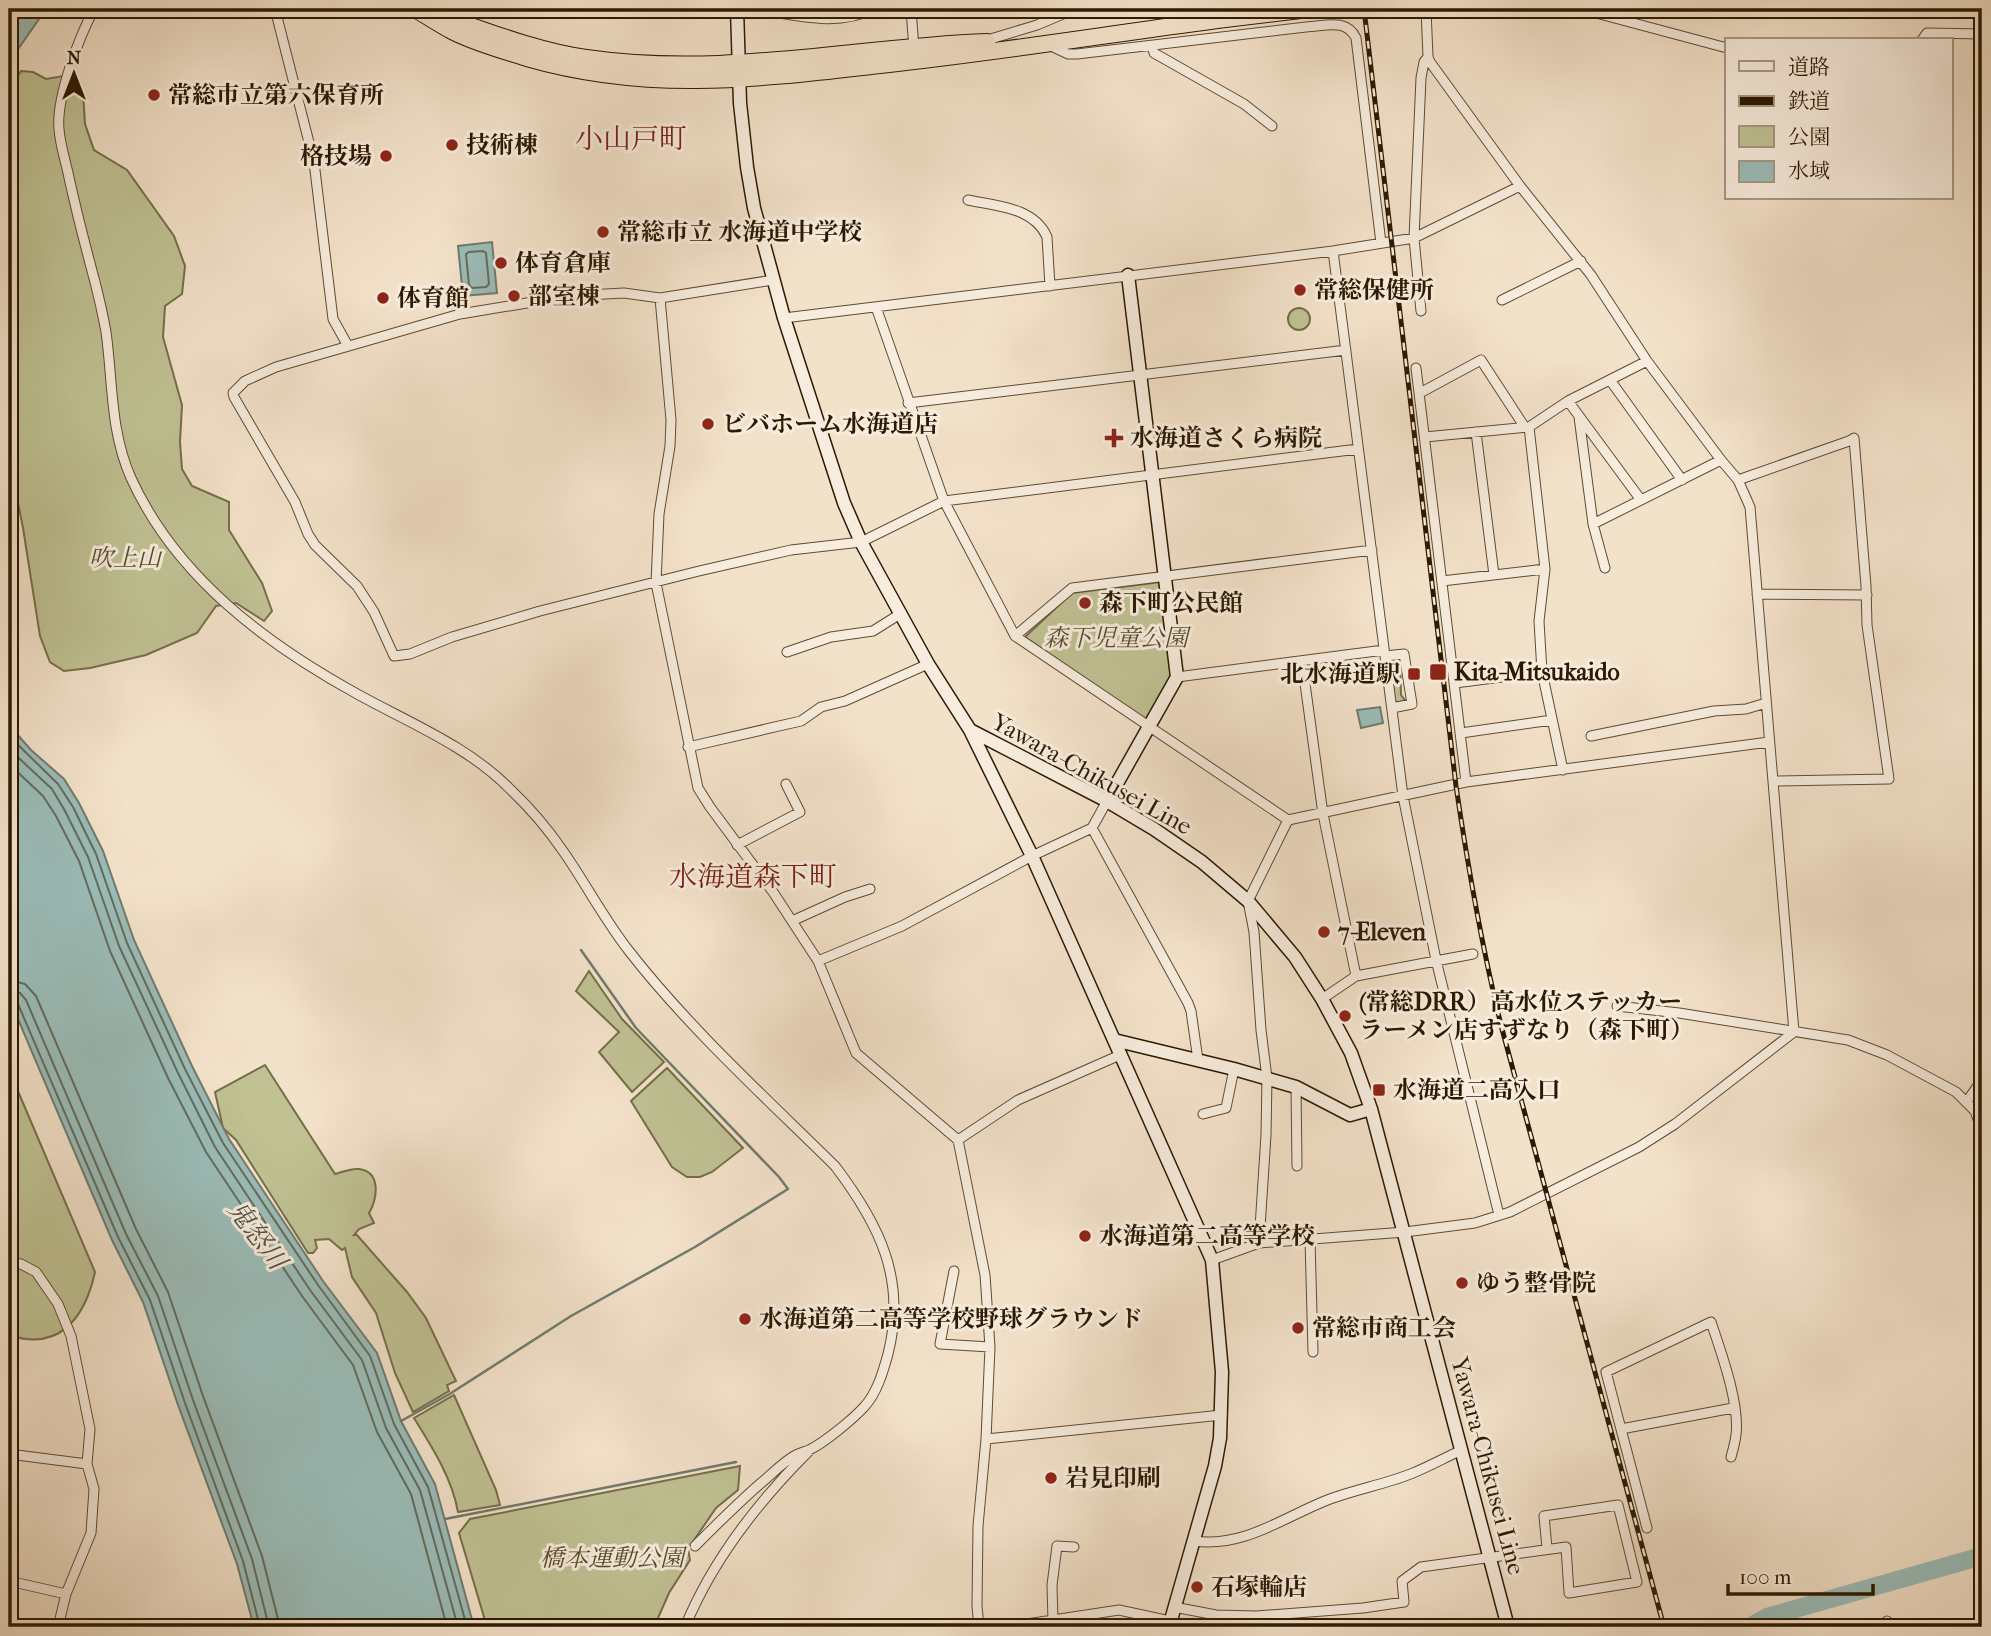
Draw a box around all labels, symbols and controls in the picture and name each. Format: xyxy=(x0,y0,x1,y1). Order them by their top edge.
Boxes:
north arrow xyxy=(38,38,108,108)
legend xyxy=(1725,38,1952,200)
text: N xyxy=(67,47,82,69)
text: 道路 xyxy=(1788,55,1830,79)
place label: 常総市立第六保育所 xyxy=(168,81,384,109)
marker: 常総市立第六保育所 xyxy=(146,87,162,103)
text: 鉄道 xyxy=(1788,89,1830,113)
district label: 小山戸町 xyxy=(575,122,687,155)
text: 公園 xyxy=(1788,125,1830,149)
place label: 技術棟 xyxy=(466,131,538,159)
marker: 技術棟 xyxy=(444,137,460,153)
place label: 格技場 xyxy=(300,142,372,170)
marker: 格技場 xyxy=(378,148,394,164)
text: 水域 xyxy=(1788,159,1830,183)
place label: 常総市立 水海道中学校 xyxy=(617,218,862,246)
marker: 常総市立 水海道中学校 xyxy=(595,224,611,240)
place label: 体育倉庫 xyxy=(515,249,611,277)
marker: 体育倉庫 xyxy=(493,255,509,271)
place label: 常総保健所 xyxy=(1314,276,1434,304)
place label: 部室棟 xyxy=(528,282,600,310)
marker: 常総保健所 xyxy=(1292,282,1308,298)
place label: 体育館 xyxy=(397,284,469,312)
marker: 部室棟 xyxy=(506,288,522,304)
marker: 体育館 xyxy=(375,290,391,306)
place label: ビバホーム水海道店 xyxy=(722,410,938,438)
marker: ビバホーム水海道店 xyxy=(700,416,716,432)
place label: 水海道さくら病院 xyxy=(1130,424,1322,452)
marker: 水海道さくら病院 xyxy=(1104,428,1124,448)
park label: 吹上山 xyxy=(89,544,163,572)
place label: 森下町公民館 xyxy=(1099,589,1243,617)
marker: 森下町公民館 xyxy=(1077,595,1093,611)
park label: 森下児童公園 xyxy=(1044,624,1192,652)
place label: Kita-Mitsukaido xyxy=(1454,658,1620,686)
place label: 北水海道駅 xyxy=(1280,660,1400,688)
marker: Kita-Mitsukaido xyxy=(1428,662,1448,682)
marker: 北水海道駅 xyxy=(1406,666,1422,682)
street label: Yawara-Chikusei Line xyxy=(986,707,1197,841)
district label: 水海道森下町 xyxy=(669,860,837,893)
place label: 7-Eleven xyxy=(1337,918,1427,946)
marker: 7-Eleven xyxy=(1316,924,1332,940)
place label: (常総DRR）高水位ステッカー ラーメン店すずなり（森下町） xyxy=(1359,988,1694,1044)
marker: (常総DRR）高水位ステッカー ラーメン店すずなり（森下町） xyxy=(1337,1008,1353,1024)
place label: 水海道二高入口 xyxy=(1393,1076,1561,1104)
marker: 水海道二高入口 xyxy=(1371,1082,1387,1098)
water label: 鬼怒川 xyxy=(221,1195,295,1278)
place label: 水海道第二高等学校 xyxy=(1099,1222,1315,1250)
marker: 水海道第二高等学校 xyxy=(1077,1228,1093,1244)
place label: ゆう整骨院 xyxy=(1476,1269,1596,1297)
marker: ゆう整骨院 xyxy=(1454,1275,1470,1291)
place label: 水海道第二高等学校野球グラウンド xyxy=(759,1305,1143,1333)
marker: 水海道第二高等学校野球グラウンド xyxy=(737,1311,753,1327)
place label: 常総市商工会 xyxy=(1312,1314,1456,1342)
marker: 常総市商工会 xyxy=(1290,1320,1306,1336)
street label: Yawara-Chikusei Line xyxy=(1445,1353,1531,1578)
place label: 岩見印刷 xyxy=(1065,1464,1161,1492)
marker: 岩見印刷 xyxy=(1043,1470,1059,1486)
park label: 橋本運動公園 xyxy=(540,1544,688,1572)
scale bar xyxy=(1728,1552,1874,1596)
text: 100 m xyxy=(1739,1565,1792,1589)
place label: 石塚輪店 xyxy=(1211,1573,1307,1601)
marker: 石塚輪店 xyxy=(1189,1579,1205,1595)

